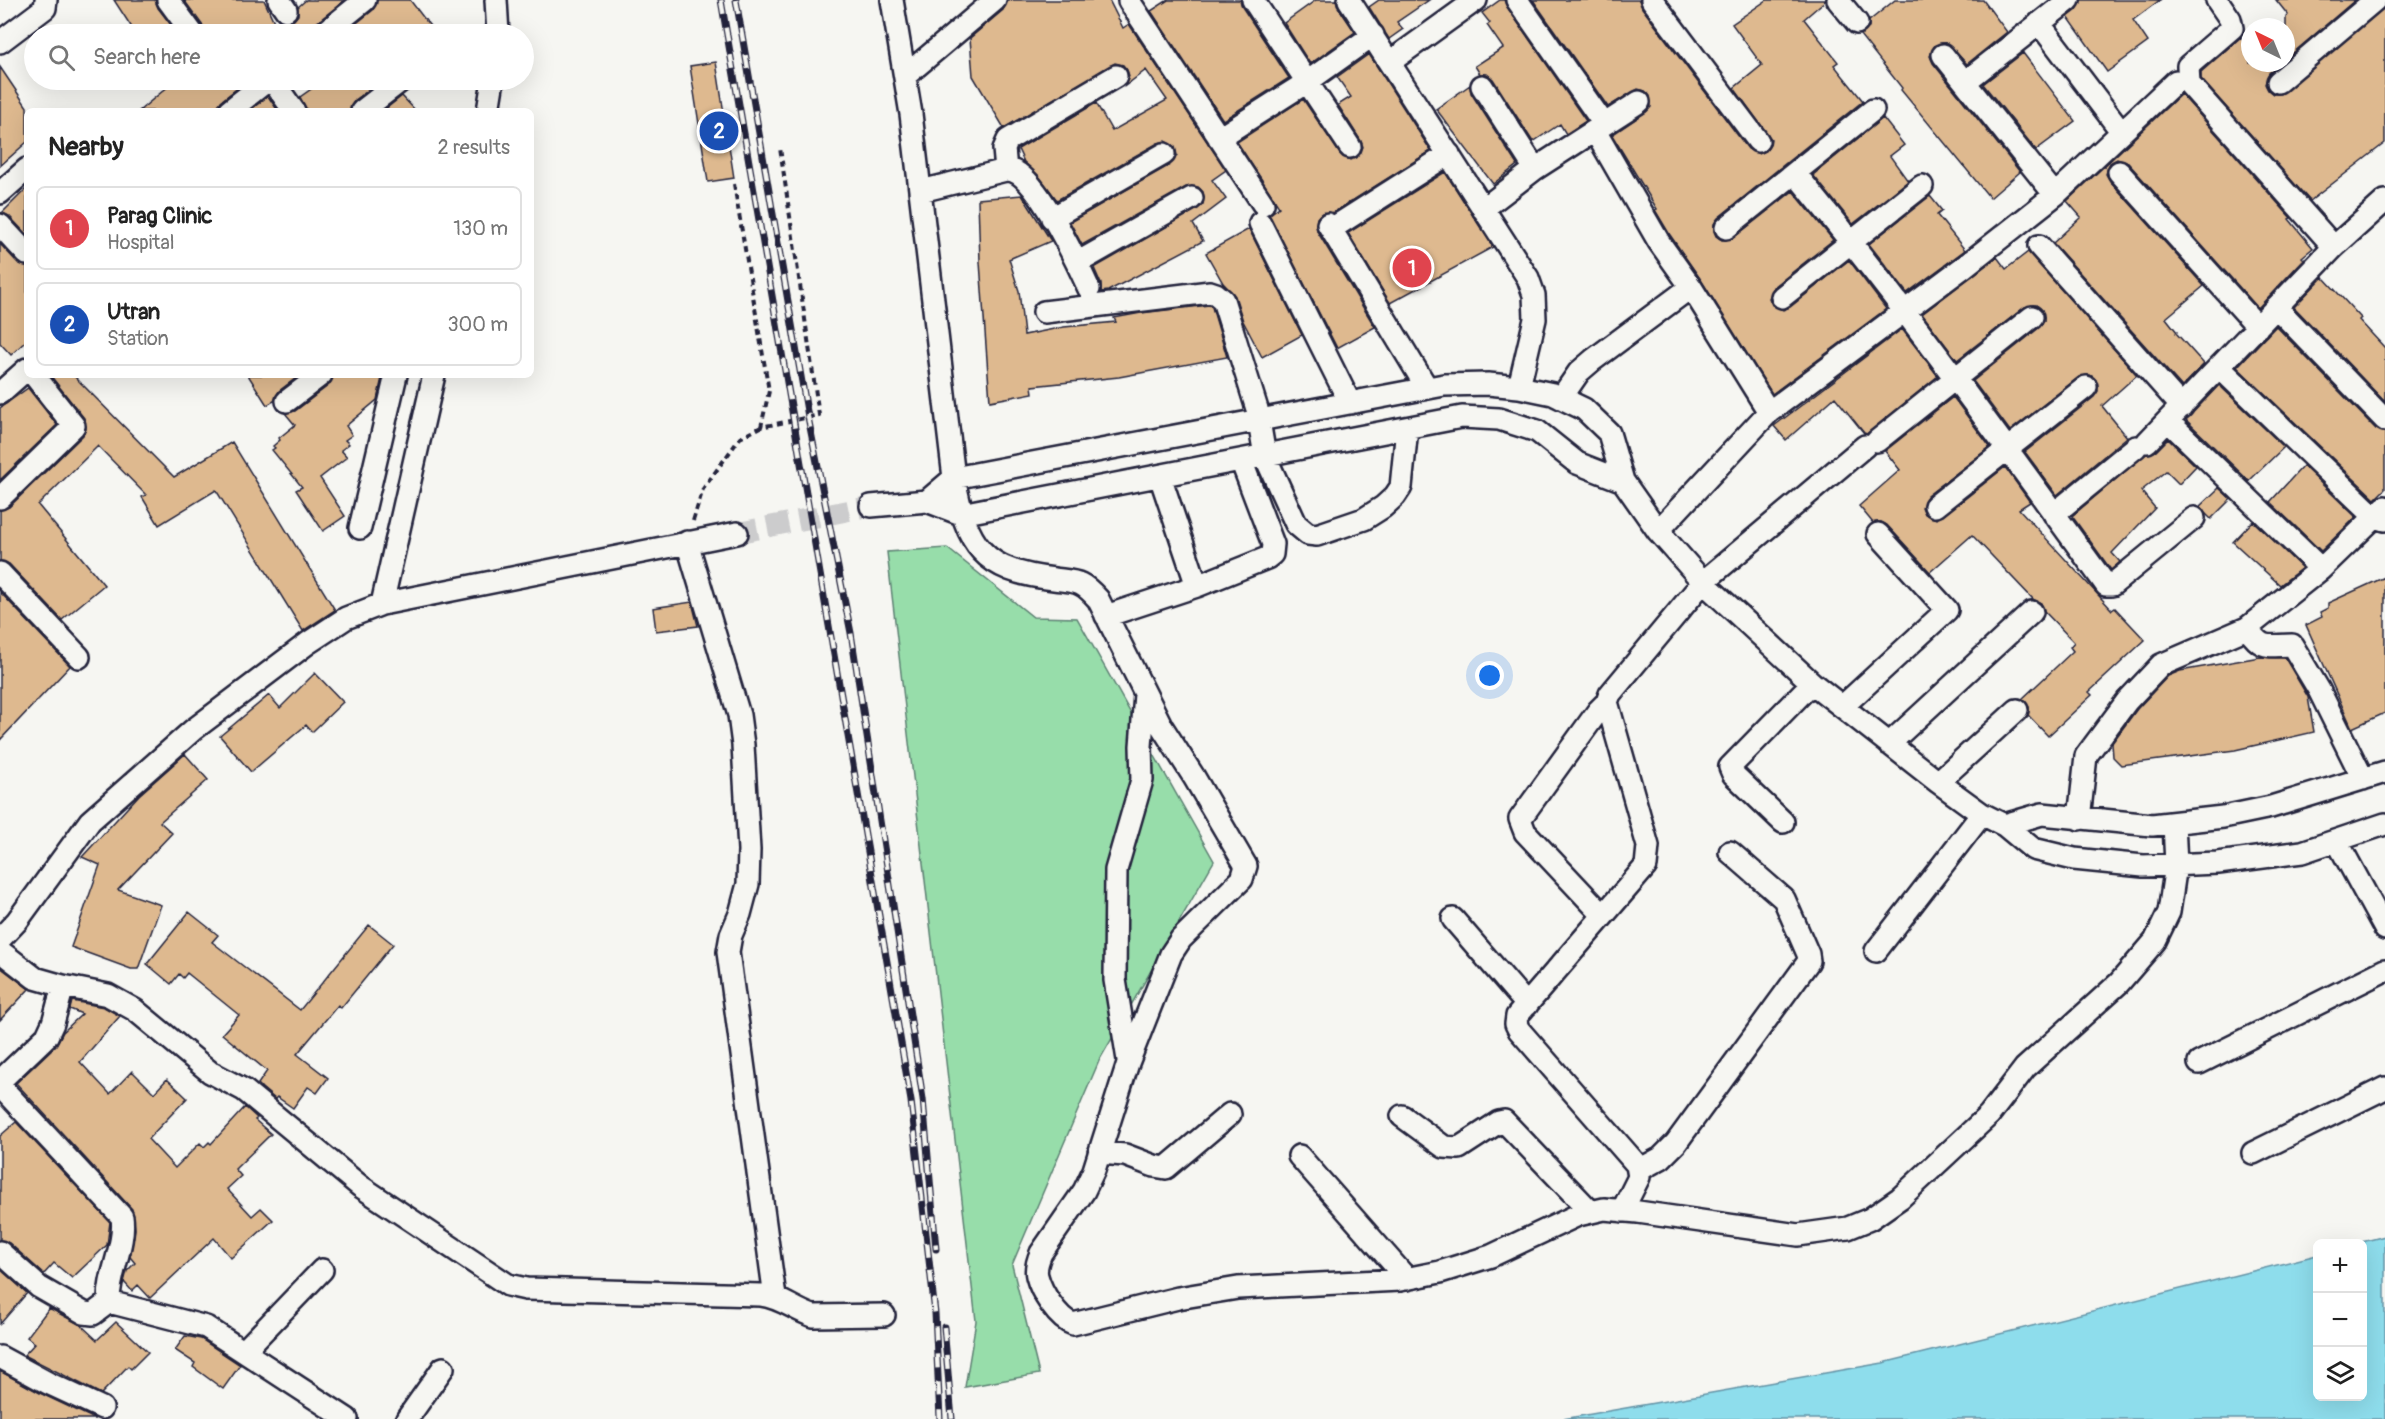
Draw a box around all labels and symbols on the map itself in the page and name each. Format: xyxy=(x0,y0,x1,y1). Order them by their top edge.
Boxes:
north arrow xyxy=(2241,18,2295,72)
pin: 2 xyxy=(700,108,738,154)
pin: 1 xyxy=(1392,246,1432,290)
your location xyxy=(1475,661,1504,690)

